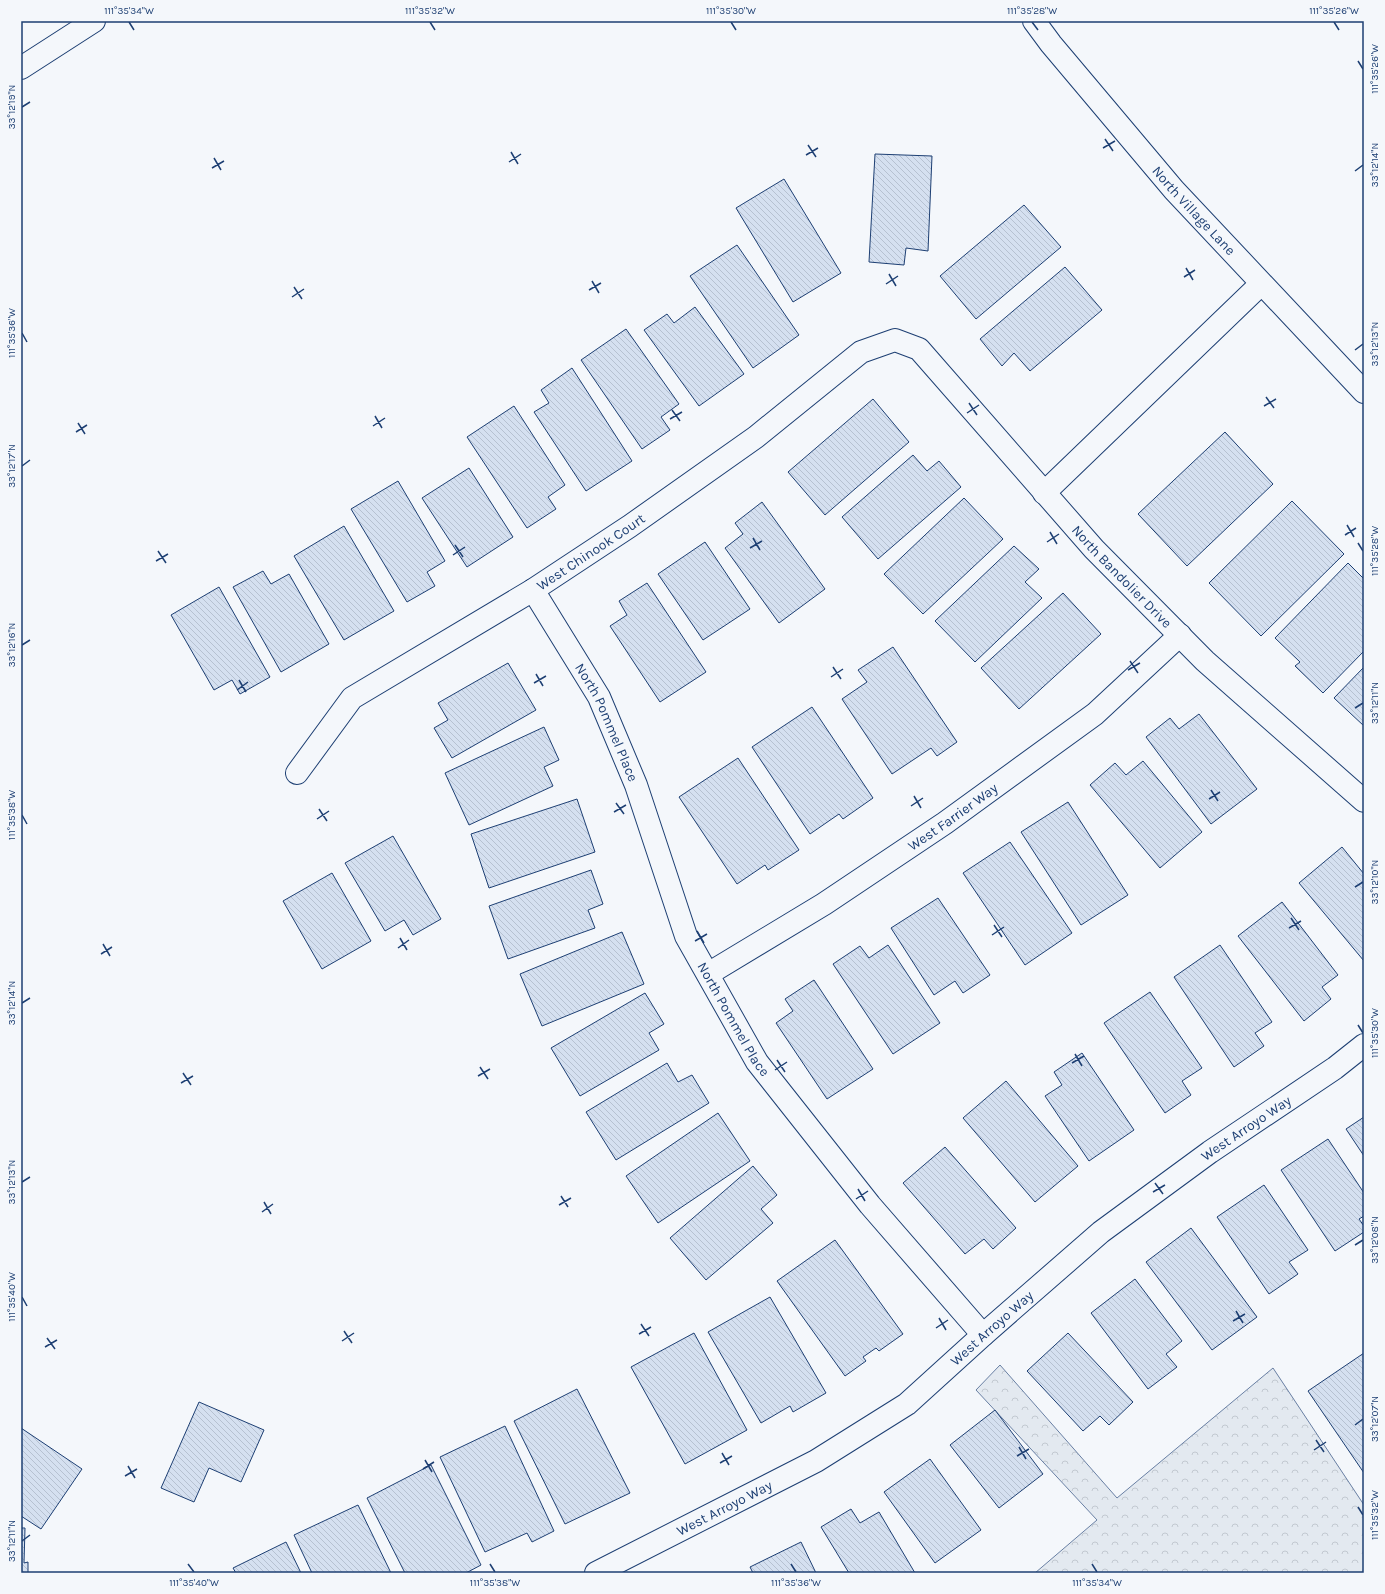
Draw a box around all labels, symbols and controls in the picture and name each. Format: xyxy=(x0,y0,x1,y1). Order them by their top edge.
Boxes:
text: 111°35'34"W xyxy=(104,5,154,17)
text: 111°35'32"W xyxy=(405,5,455,17)
text: 111°35'30"W xyxy=(706,5,756,17)
text: 111°35'28"W xyxy=(1007,5,1057,17)
text: 111°35'26"W xyxy=(1309,5,1359,17)
text: 111°35'26"W xyxy=(1369,44,1381,94)
text: 33°12'19"N xyxy=(6,85,18,129)
text: 33°12'14"N xyxy=(1369,143,1381,187)
street label: North Village Lane xyxy=(1148,163,1239,259)
text: 111°35'36"W xyxy=(6,308,18,358)
text: 33°12'13"N xyxy=(1369,322,1381,366)
text: 33°12'17"N xyxy=(6,444,18,488)
street label: West Chinook Court xyxy=(534,510,648,594)
street label: North Bandolier Drive xyxy=(1068,522,1175,632)
text: 111°35'28"W xyxy=(1369,526,1381,576)
text: 33°12'16"N xyxy=(6,623,18,667)
street label: North Pommel Place xyxy=(571,660,642,784)
text: 33°12'11"N xyxy=(1369,682,1381,724)
street label: West Farrier Way xyxy=(905,779,1002,855)
text: 111°35'38"W xyxy=(6,790,18,840)
text: 33°12'10"N xyxy=(1369,860,1381,904)
street label: North Pommel Place xyxy=(693,959,773,1080)
text: 33°12'14"N xyxy=(6,981,18,1025)
text: 111°35'30"W xyxy=(1369,1008,1381,1058)
street label: West Arroyo Way xyxy=(1198,1092,1295,1165)
text: 33°12'13"N xyxy=(6,1160,18,1204)
text: 33°12'08"N xyxy=(1369,1216,1381,1264)
text: 111°35'40"W xyxy=(6,1272,18,1322)
street label: West Arroyo Way xyxy=(947,1287,1037,1369)
text: 33°12'07"N xyxy=(1369,1396,1381,1442)
street label: West Arroyo Way xyxy=(674,1477,776,1539)
text: 111°35'32"W xyxy=(1369,1490,1381,1540)
text: 33°12'11"N xyxy=(6,1520,18,1562)
text: 111°35'40"W xyxy=(169,1577,219,1589)
text: 111°35'38"W xyxy=(470,1577,520,1589)
text: 111°35'36"W xyxy=(771,1577,821,1589)
text: 111°35'34"W xyxy=(1072,1577,1122,1589)

